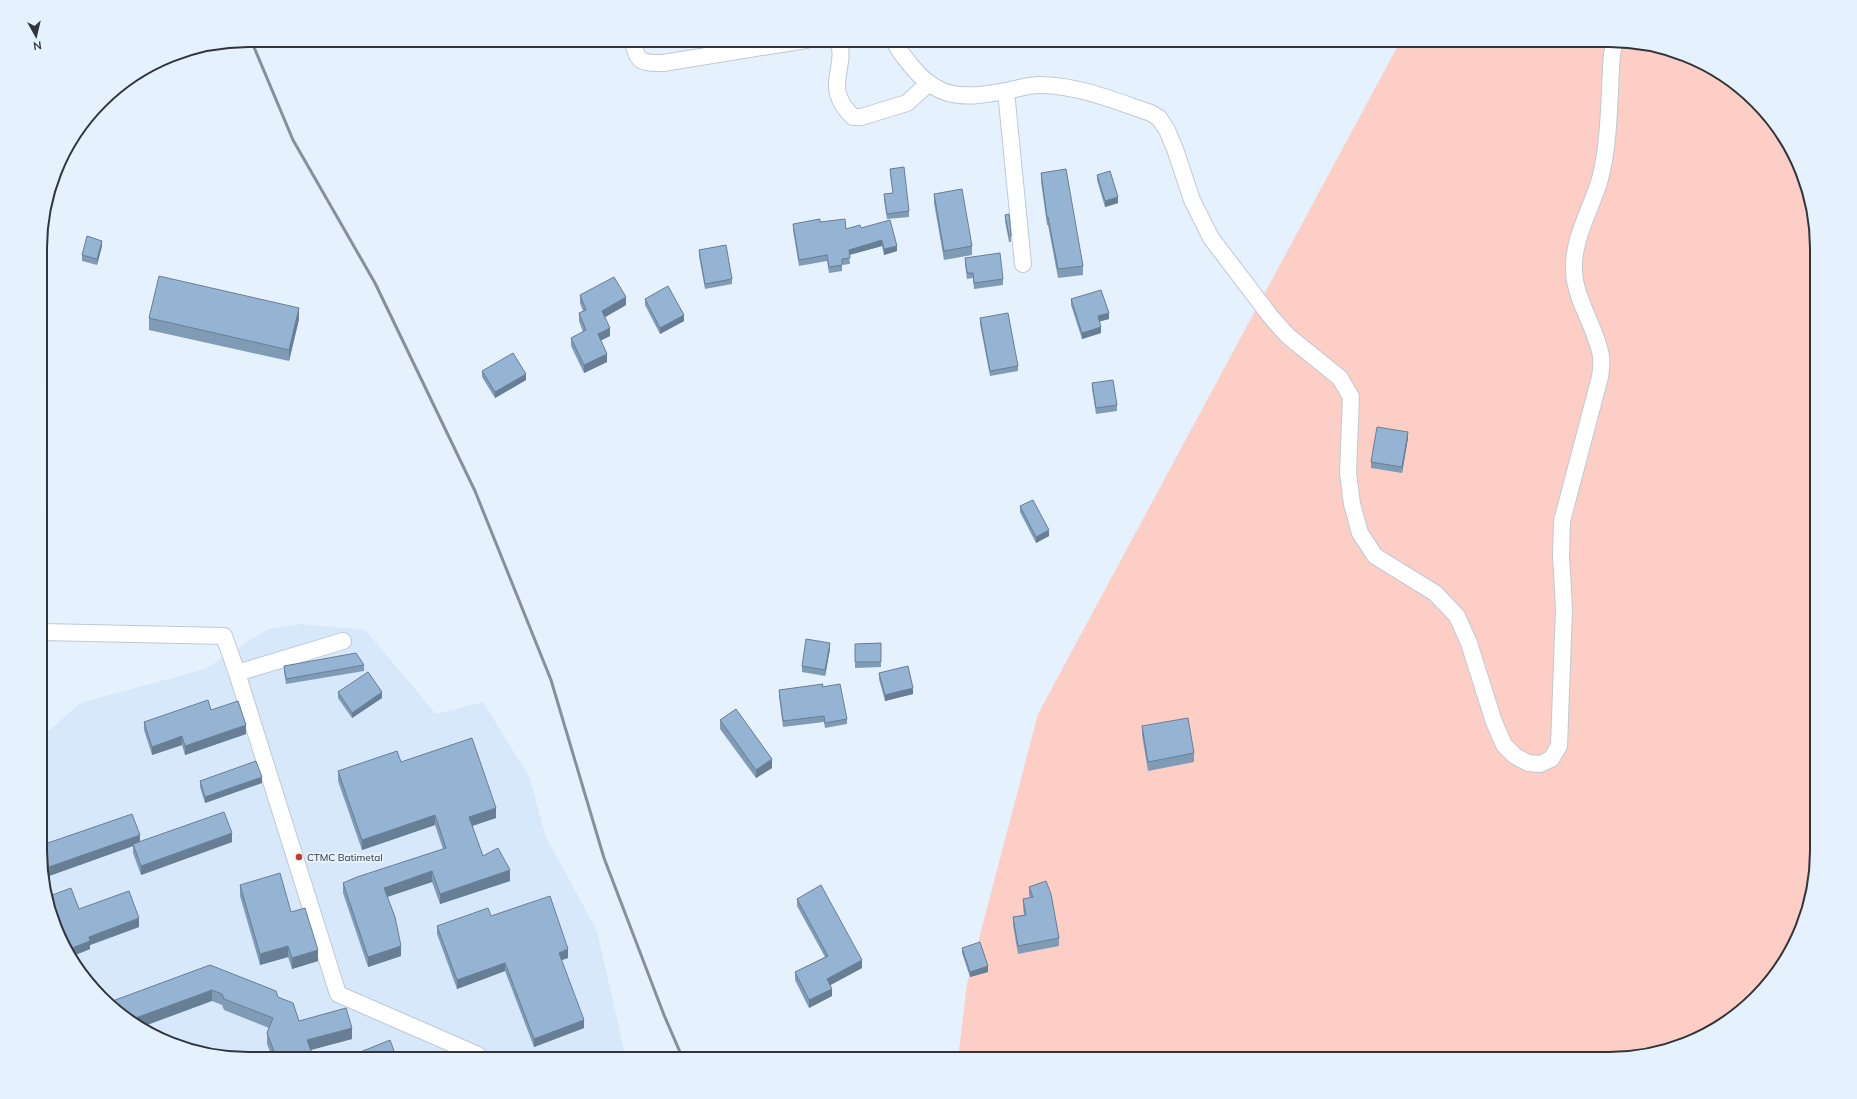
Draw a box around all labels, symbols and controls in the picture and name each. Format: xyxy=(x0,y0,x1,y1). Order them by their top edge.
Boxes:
north arrow xyxy=(16,16,56,56)
text: N xyxy=(32,38,42,53)
place label: CTMC Batimetal xyxy=(307,851,383,864)
marker: CTMC Batimetal xyxy=(294,852,304,862)

